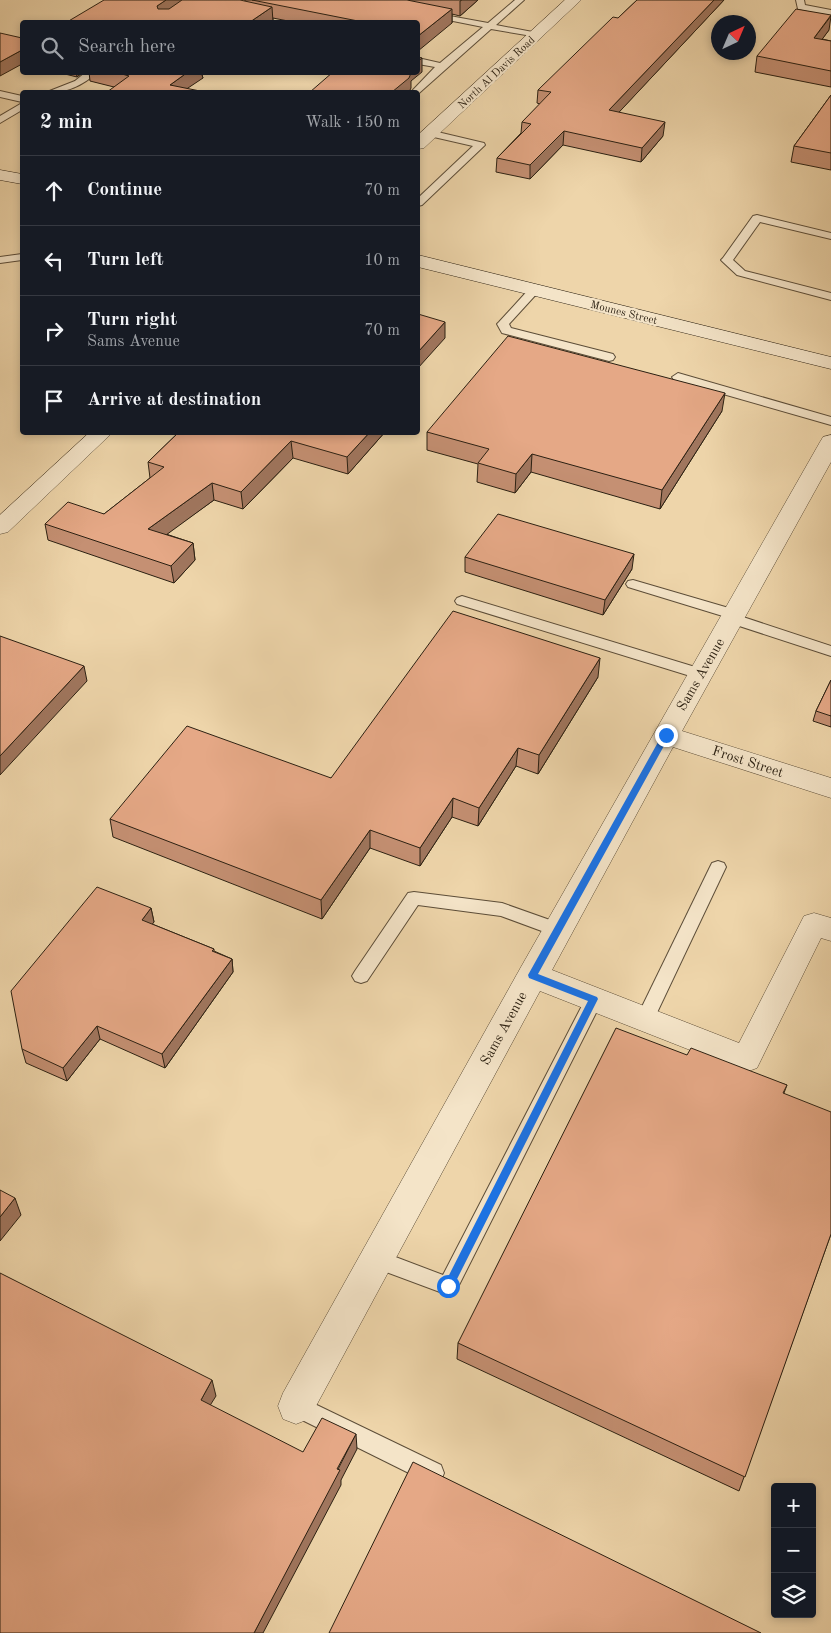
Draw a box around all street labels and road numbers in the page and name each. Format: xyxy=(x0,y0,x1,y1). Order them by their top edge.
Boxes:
street label: North Al Davis Road xyxy=(456,35,538,111)
street label: Mounes Street xyxy=(589,300,658,327)
street label: Sams Avenue xyxy=(675,636,727,713)
street label: Frost Street xyxy=(710,744,785,780)
street label: Sams Avenue xyxy=(478,990,530,1067)

